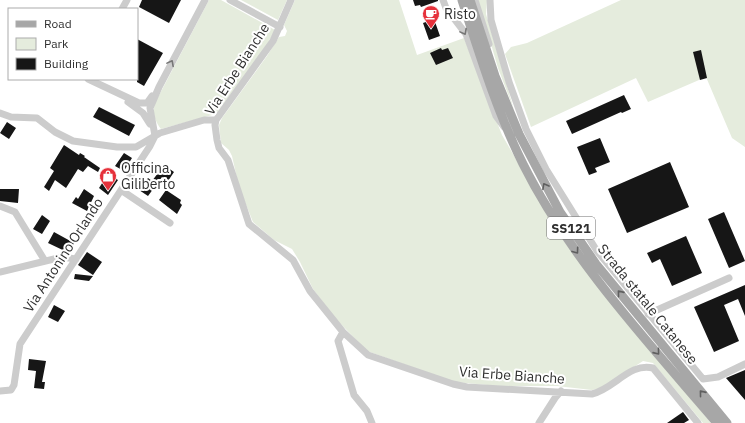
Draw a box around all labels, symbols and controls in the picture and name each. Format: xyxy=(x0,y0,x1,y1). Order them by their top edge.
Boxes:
cafe icon: Risto xyxy=(421,4,441,29)
place label: Risto xyxy=(444,5,476,23)
legend xyxy=(8,8,138,80)
text: Road xyxy=(44,16,72,31)
street label: Via Erbe Bianche xyxy=(201,19,274,118)
one-way arrow xyxy=(459,28,467,36)
text: Park xyxy=(44,36,69,51)
text: Building xyxy=(44,56,89,71)
one-way arrow xyxy=(167,60,174,68)
place label: Officina Giliberto xyxy=(121,159,175,193)
shop icon: Officina Giliberto xyxy=(98,166,118,191)
one-way arrow xyxy=(543,183,550,190)
street label: Via Antonino Orlando xyxy=(19,194,107,316)
road number: SS121 xyxy=(547,217,595,239)
street label: Strada statale Catanese xyxy=(594,240,702,368)
one-way arrow xyxy=(571,247,579,254)
one-way arrow xyxy=(617,290,624,297)
one-way arrow xyxy=(653,348,660,355)
street label: Via Erbe Bianche xyxy=(459,362,566,388)
one-way arrow xyxy=(700,390,707,397)

